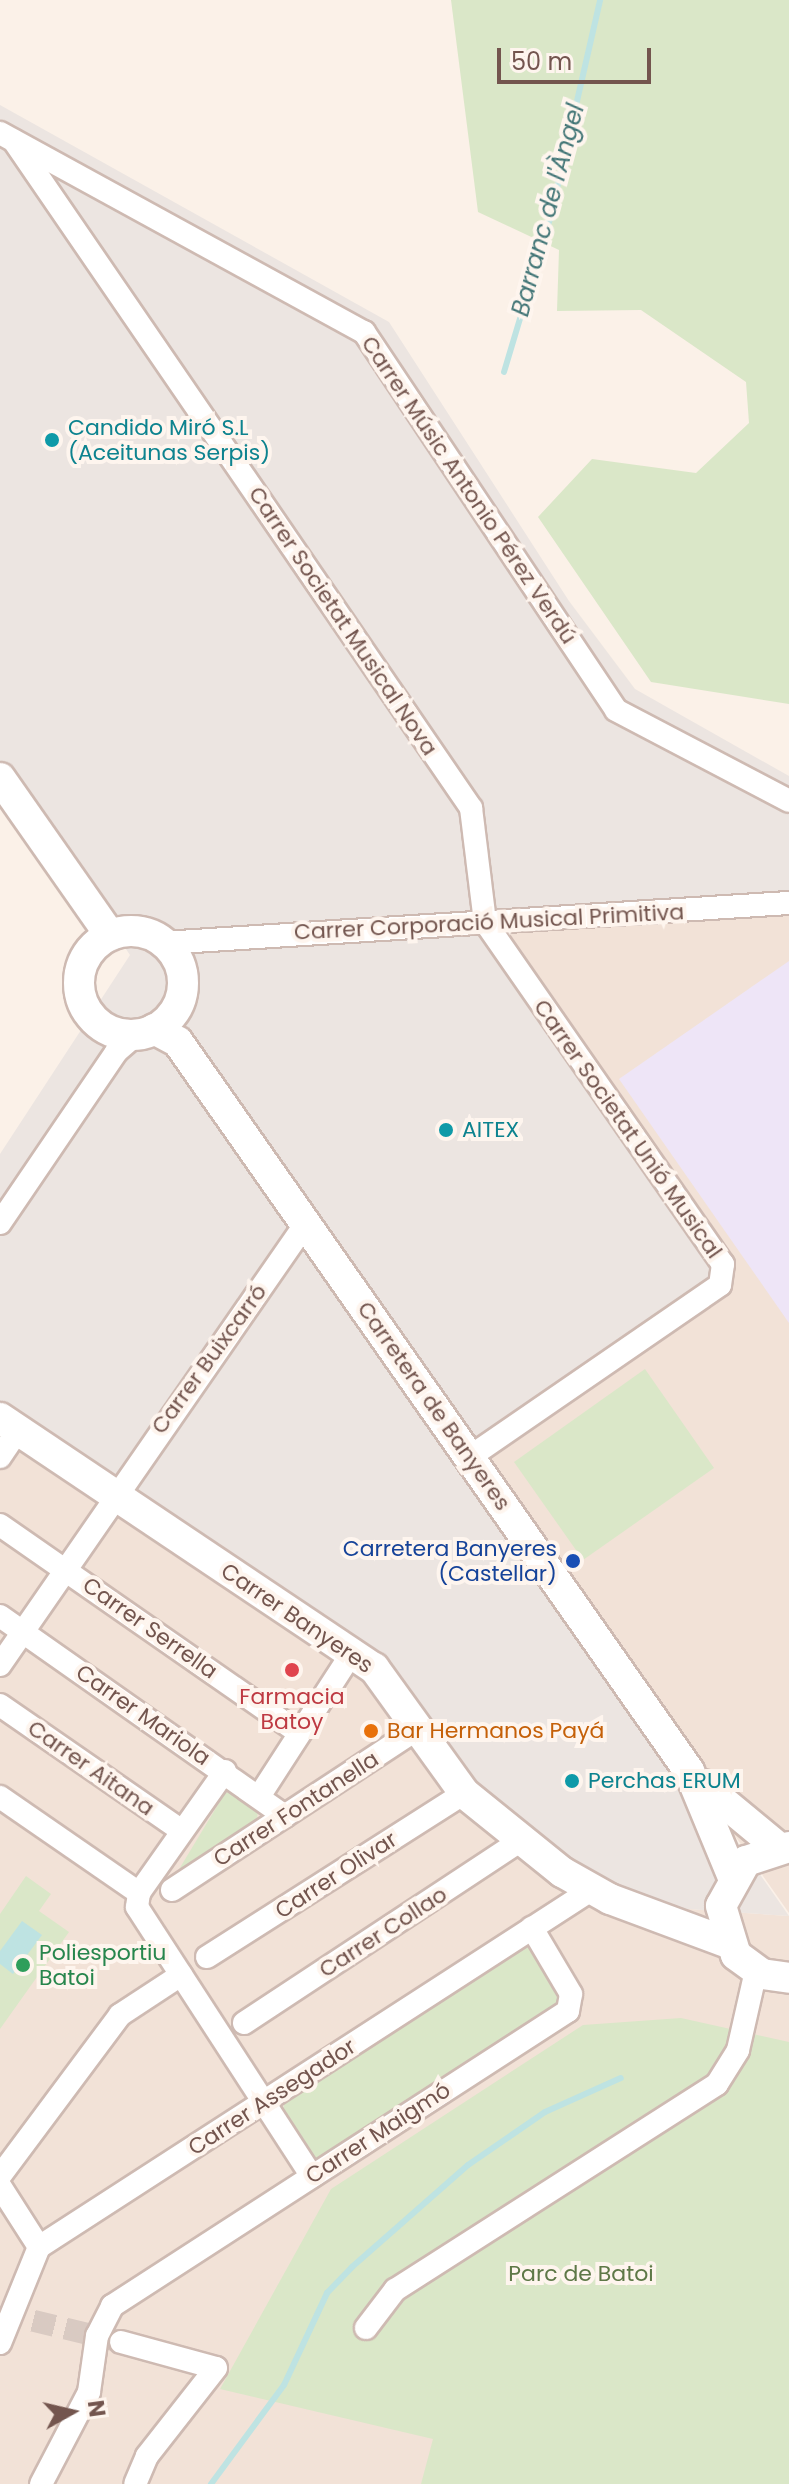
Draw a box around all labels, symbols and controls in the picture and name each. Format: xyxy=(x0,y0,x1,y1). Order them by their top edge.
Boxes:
scale bar xyxy=(501,32,655,82)
text: 50 m xyxy=(511,45,572,78)
water label: Barranc de l'Àngel xyxy=(506,101,590,319)
street label: Carrer Músic Antonio Pérez Verdú xyxy=(356,331,582,649)
place label: Candido Miró S.L (Aceitunas Serpis) xyxy=(68,414,270,466)
marker: Candido Miró S.L (Aceitunas Serpis) xyxy=(43,431,61,449)
street label: Carrer Societat Musical Nova xyxy=(243,482,443,760)
street label: Carrer Corporació Musical Primitiva xyxy=(293,899,685,945)
street label: Carrer Societat Unió Musical xyxy=(528,994,728,1264)
place label: AITEX xyxy=(462,1117,519,1143)
marker: AITEX xyxy=(437,1121,455,1139)
street label: Carrer Buixcarró xyxy=(146,1279,272,1439)
street label: Carretera de Banyeres xyxy=(352,1297,516,1515)
place label: Carretera Banyeres (Castellar) xyxy=(343,1535,557,1586)
marker: Carretera Banyeres (Castellar) xyxy=(564,1552,582,1570)
street label: Carrer Banyeres xyxy=(216,1557,378,1679)
street label: Carrer Serrella xyxy=(78,1572,222,1684)
street label: Carrer Mariola xyxy=(71,1659,215,1771)
marker: Farmacia Batoy xyxy=(283,1661,301,1679)
place label: Farmacia Batoy xyxy=(239,1683,345,1734)
street label: Carrer Aitana xyxy=(23,1715,159,1821)
place label: Bar Hermanos Payá xyxy=(387,1718,604,1744)
marker: Bar Hermanos Payá xyxy=(362,1722,380,1740)
street label: Carrer Fontanella xyxy=(208,1746,384,1872)
place label: Perchas ERUM xyxy=(588,1768,741,1794)
marker: Perchas ERUM xyxy=(563,1772,581,1790)
street label: Carrer Olivar xyxy=(270,1826,402,1924)
street label: Carrer Collao xyxy=(314,1881,452,1983)
place label: Poliesportiu Batoi xyxy=(39,1939,166,1990)
marker: Poliesportiu Batoi xyxy=(14,1956,32,1974)
street label: Carrer Assegador xyxy=(183,2033,361,2161)
street label: Carrer Maigmó xyxy=(301,2076,455,2190)
park label: Parc de Batoi xyxy=(508,2261,654,2287)
north arrow xyxy=(32,2372,112,2452)
text: N xyxy=(80,2398,113,2419)

